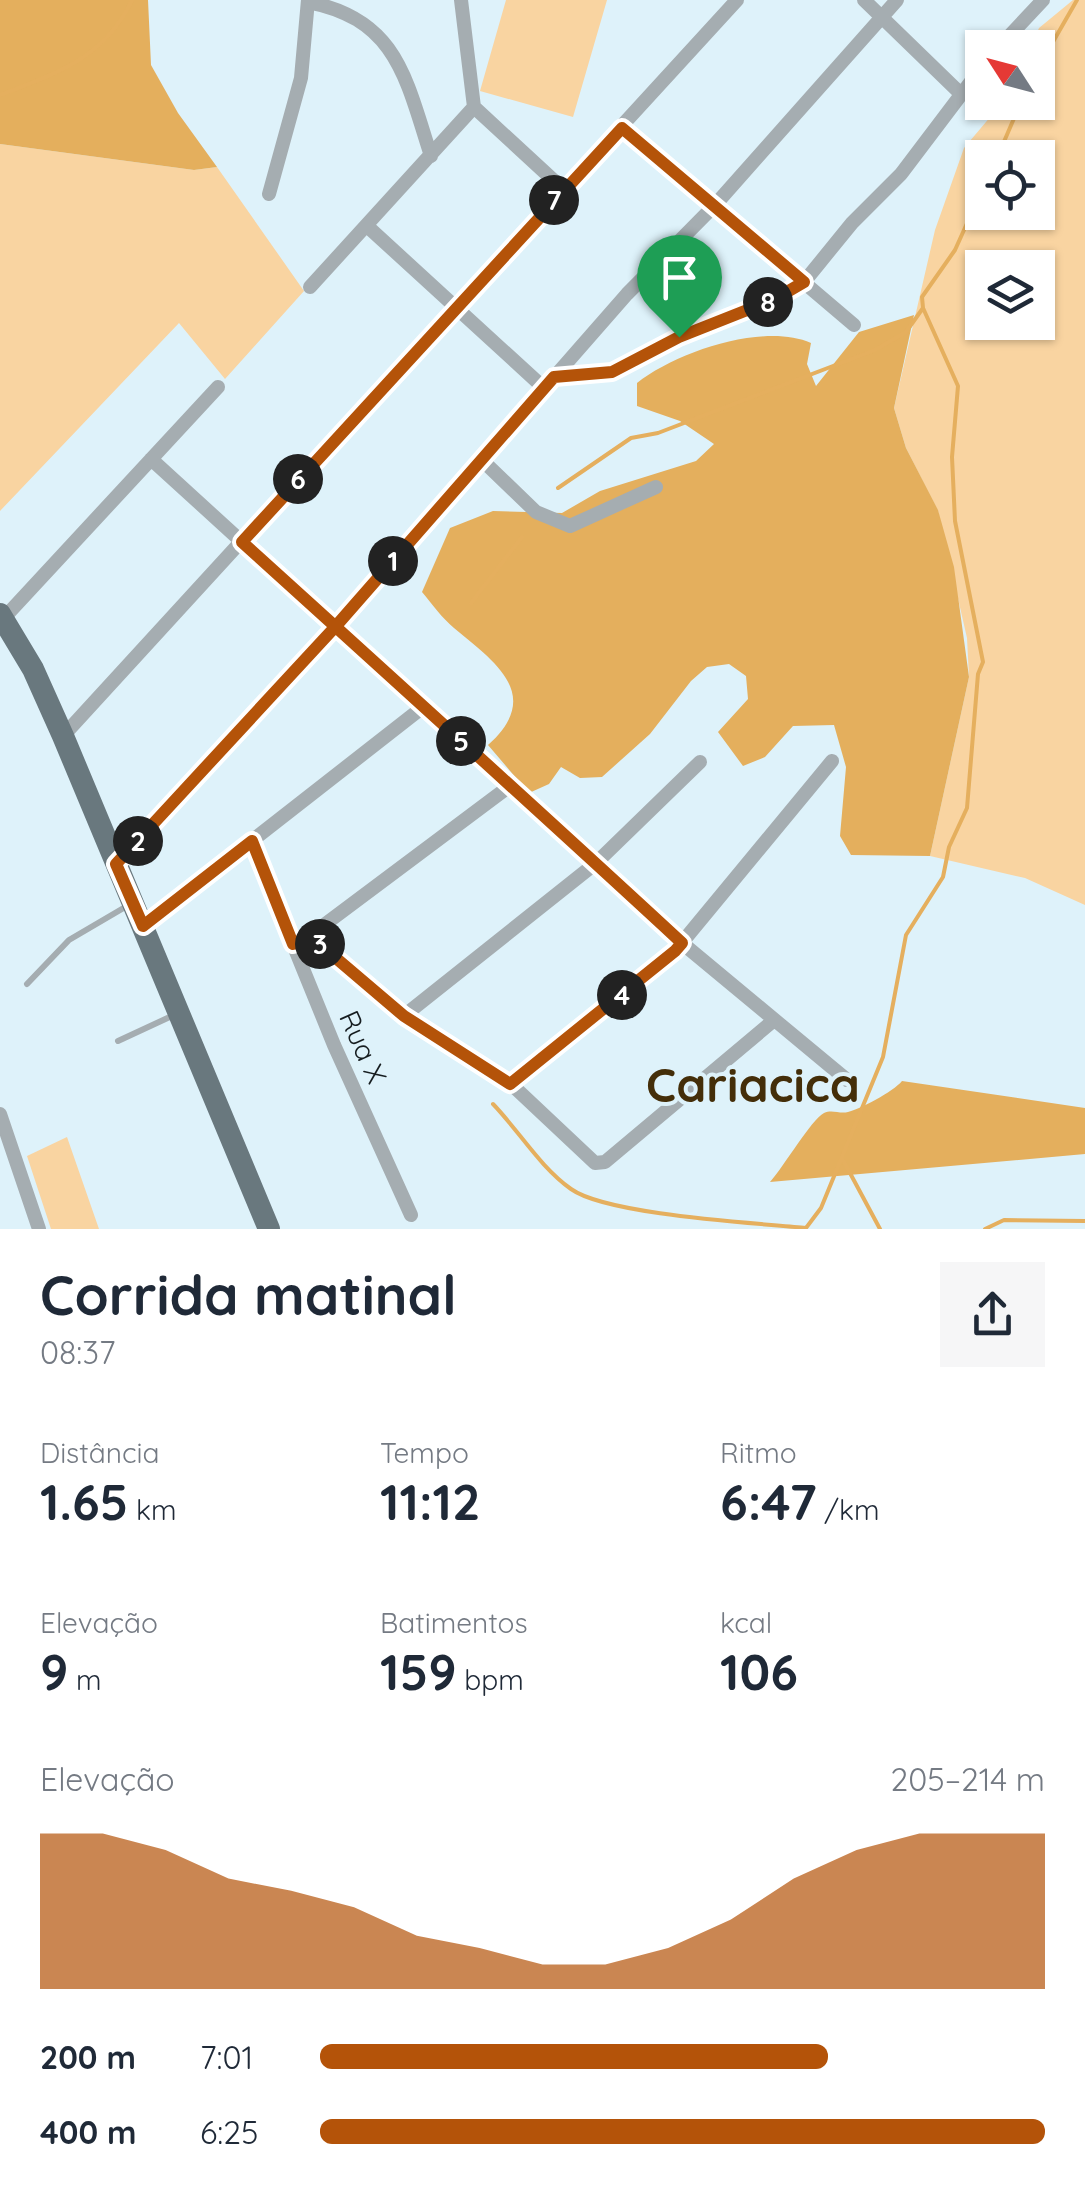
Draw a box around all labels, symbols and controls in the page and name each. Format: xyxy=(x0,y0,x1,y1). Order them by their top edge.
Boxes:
north arrow xyxy=(965,30,1055,120)
map controls xyxy=(965,30,1055,340)
button: locate xyxy=(965,140,1055,230)
pin: 7 xyxy=(529,175,579,225)
text: 7 xyxy=(546,182,562,217)
pin xyxy=(637,235,722,338)
icon: arrive xyxy=(652,250,707,305)
button: layers xyxy=(965,250,1055,340)
pin: 8 xyxy=(743,277,793,327)
text: 8 xyxy=(760,284,776,319)
pin: 6 xyxy=(273,454,323,504)
text: 6 xyxy=(290,461,306,496)
pin: 1 xyxy=(368,536,418,586)
text: 1 xyxy=(388,543,398,578)
pin: 5 xyxy=(436,716,486,766)
text: 5 xyxy=(453,723,469,758)
pin: 2 xyxy=(113,816,163,866)
text: 2 xyxy=(130,823,146,858)
pin: 3 xyxy=(295,919,345,969)
text: 3 xyxy=(312,926,328,961)
pin: 4 xyxy=(597,970,647,1020)
text: 4 xyxy=(614,977,630,1012)
street label: Rua X xyxy=(332,1005,395,1089)
district label: Cariacica xyxy=(646,1054,860,1114)
text: Corrida matinal xyxy=(40,1260,457,1329)
button: share xyxy=(940,1262,1045,1367)
text: 08:37 xyxy=(40,1332,116,1372)
text: Distância xyxy=(40,1435,159,1470)
text: Tempo xyxy=(380,1435,469,1470)
text: Ritmo xyxy=(720,1435,797,1470)
text: 1.65 xyxy=(40,1470,128,1533)
text: 11:12 xyxy=(380,1470,480,1533)
text: 6:47 xyxy=(720,1470,817,1533)
text: km xyxy=(128,1492,177,1527)
text: /km xyxy=(817,1492,879,1527)
text: Elevação xyxy=(40,1605,158,1640)
text: Batimentos xyxy=(380,1605,528,1640)
text: kcal xyxy=(720,1605,772,1640)
text: 9 xyxy=(40,1640,68,1703)
text: 159 xyxy=(380,1640,457,1703)
text: 106 xyxy=(720,1640,798,1703)
text: m xyxy=(68,1662,102,1697)
text: bpm xyxy=(457,1662,524,1697)
text: Elevação xyxy=(40,1759,175,1799)
text: 205–214 m xyxy=(891,1759,1045,1799)
text: 200 m xyxy=(40,2037,136,2077)
text: 7:01 xyxy=(200,2037,253,2077)
text: 400 m xyxy=(40,2112,137,2152)
text: 6:25 xyxy=(200,2112,258,2152)

